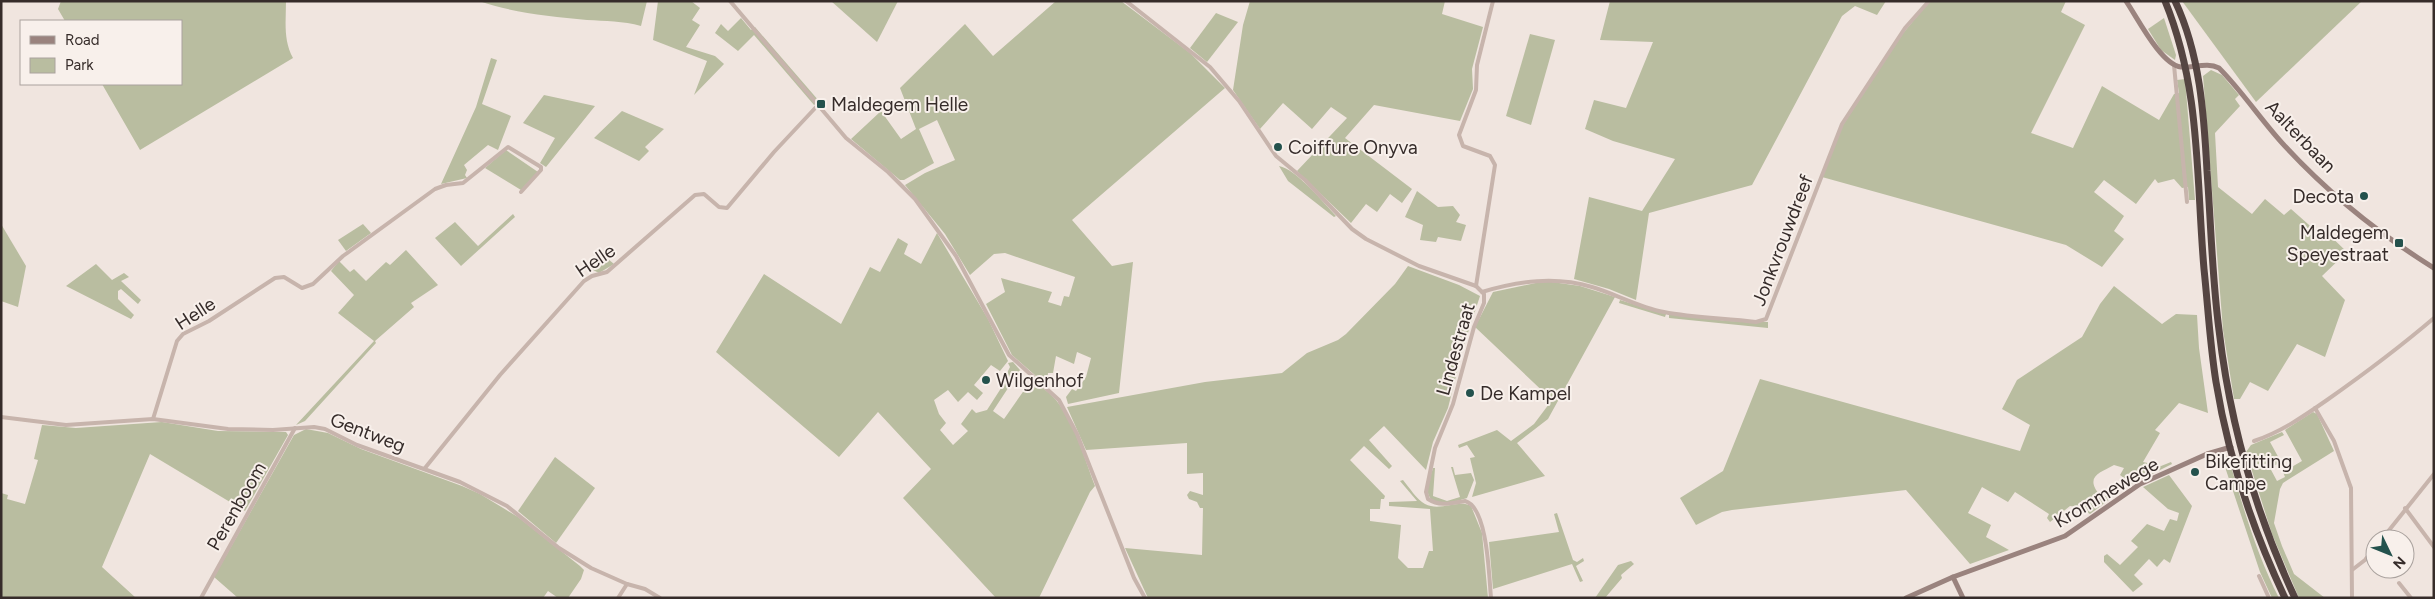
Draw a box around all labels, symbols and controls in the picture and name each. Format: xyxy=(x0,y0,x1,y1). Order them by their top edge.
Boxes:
legend xyxy=(20,20,182,85)
text: Road xyxy=(65,31,100,49)
text: Park xyxy=(65,56,94,74)
place label: Maldegem Helle xyxy=(831,93,968,116)
street label: Aalterbaan xyxy=(2261,95,2341,177)
marker: Maldegem Helle xyxy=(815,98,827,110)
place label: Coiffure Onyva xyxy=(1288,136,1418,159)
marker: Coiffure Onyva xyxy=(1272,141,1284,153)
street label: Jonkvrouwdreef xyxy=(1747,171,1818,309)
place label: Decota xyxy=(2292,185,2354,208)
marker: Decota xyxy=(2358,190,2370,202)
place label: Maldegem Speyestraat xyxy=(2287,221,2389,266)
marker: Maldegem Speyestraat xyxy=(2393,237,2405,249)
street label: Helle xyxy=(571,239,620,282)
street label: Helle xyxy=(171,292,220,335)
street label: Lindestraat xyxy=(1431,300,1480,398)
place label: Wilgenhof xyxy=(996,369,1084,392)
marker: Wilgenhof xyxy=(980,374,992,386)
place label: De Kampel xyxy=(1480,382,1571,405)
marker: De Kampel xyxy=(1464,387,1476,399)
street label: Gentweg xyxy=(327,408,409,457)
place label: Bikefitting Campe xyxy=(2205,450,2292,495)
street label: Krommewege xyxy=(2050,452,2163,533)
street label: Perenboom xyxy=(202,458,271,554)
marker: Bikefitting Campe xyxy=(2189,466,2201,478)
north arrow xyxy=(2365,529,2415,579)
text: N xyxy=(2389,553,2409,572)

